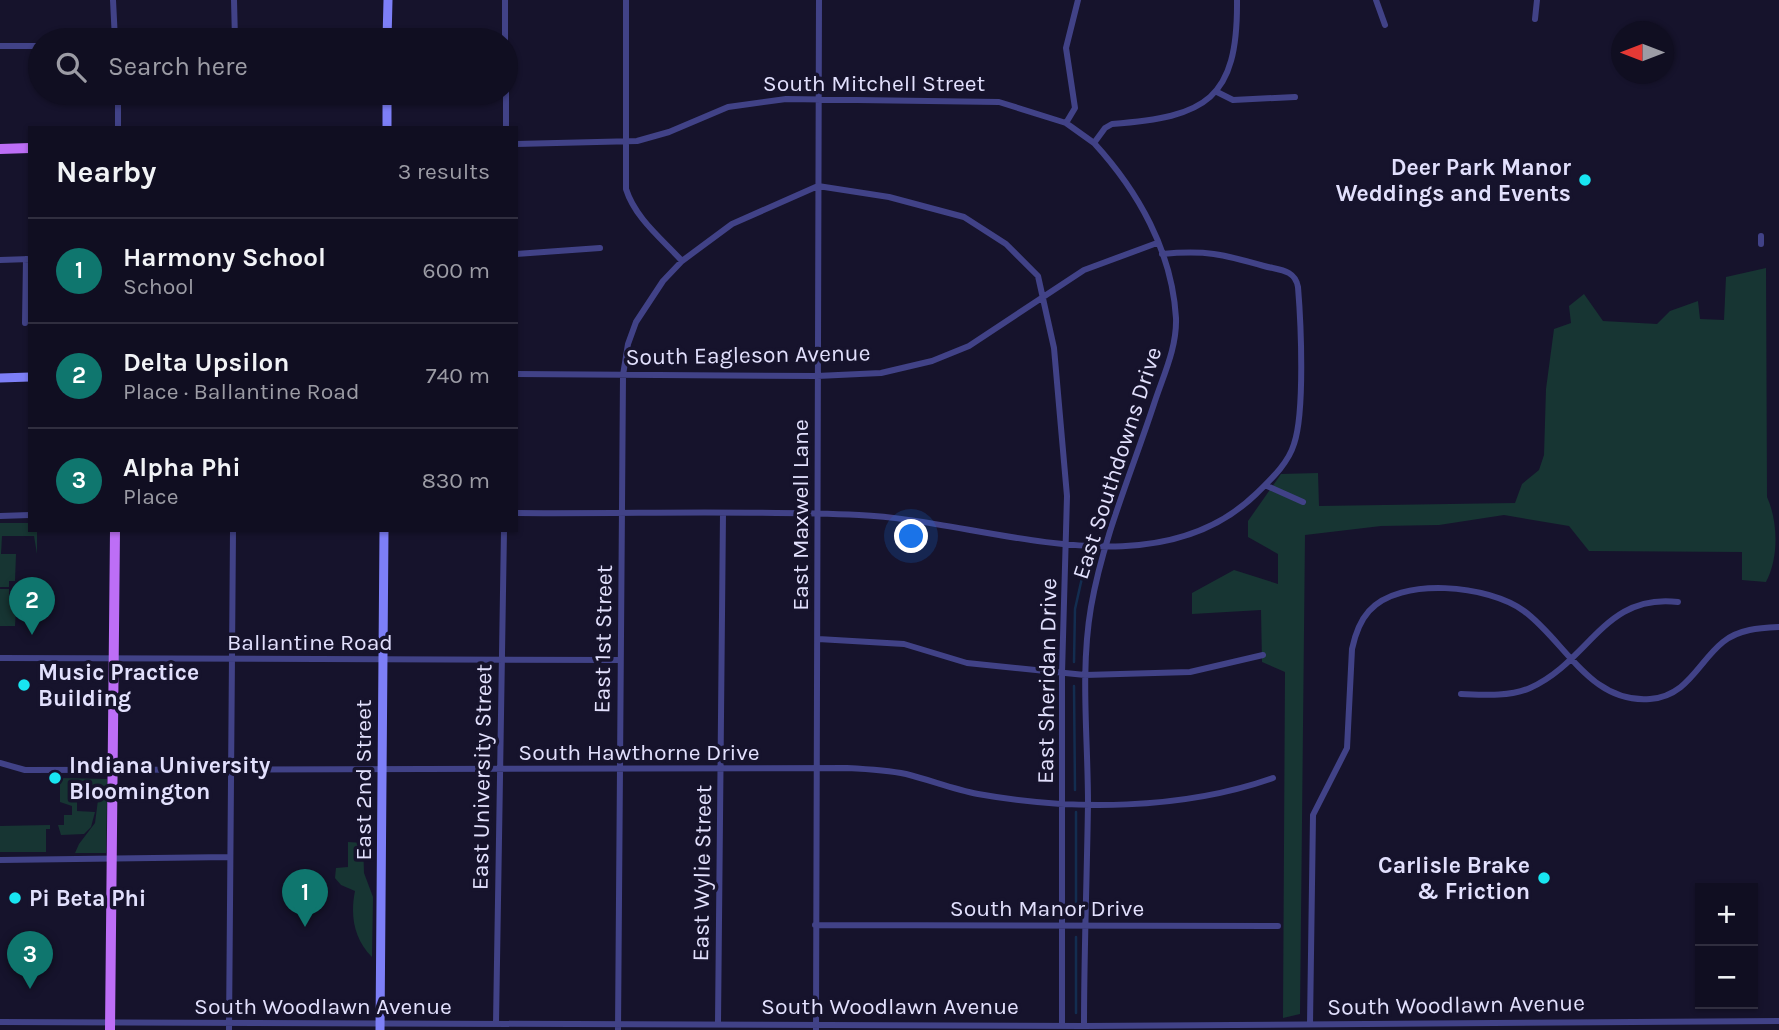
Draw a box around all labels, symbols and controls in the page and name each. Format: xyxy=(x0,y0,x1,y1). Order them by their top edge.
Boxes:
north arrow xyxy=(1611,21,1674,84)
search box xyxy=(28,28,518,105)
icon: search xyxy=(52,48,90,86)
text: Search here xyxy=(108,51,248,82)
street label: South Mitchell Street xyxy=(763,70,986,97)
text: Nearby xyxy=(56,154,156,190)
place label: Deer Park Manor Weddings and Events xyxy=(1336,154,1571,207)
text: 3 results xyxy=(398,158,490,185)
marker: Deer Park Manor Weddings and Events xyxy=(1577,172,1593,188)
text: Harmony School xyxy=(123,242,326,273)
text: 1 xyxy=(75,257,83,284)
text: 600 m xyxy=(423,257,490,284)
text: School xyxy=(123,273,194,300)
street label: South Eagleson Avenue xyxy=(625,339,871,371)
street label: East Southdowns Drive xyxy=(1067,343,1167,583)
text: Delta Upsilon xyxy=(123,347,289,378)
text: 2 xyxy=(72,362,86,389)
text: 740 m xyxy=(426,362,490,389)
text: Place · Ballantine Road xyxy=(123,378,360,405)
street label: East Maxwell Lane xyxy=(787,419,814,611)
text: Alpha Phi xyxy=(123,452,241,483)
text: 3 xyxy=(72,467,86,494)
text: 830 m xyxy=(422,467,490,494)
text: Place xyxy=(123,483,179,510)
your location xyxy=(894,519,928,553)
street label: East 1st Street xyxy=(588,564,618,714)
pin: 2 xyxy=(9,577,55,635)
street label: East Sheridan Drive xyxy=(1032,578,1062,784)
street label: Ballantine Road xyxy=(227,629,393,656)
place label: Music Practice Building xyxy=(38,659,199,712)
street label: East University Street xyxy=(467,663,497,890)
marker: Music Practice Building xyxy=(16,677,32,693)
street label: East 2nd Street xyxy=(350,699,377,861)
street label: South Hawthorne Drive xyxy=(518,739,760,766)
place label: Indiana University Bloomington xyxy=(69,752,271,805)
marker: Indiana University Bloomington xyxy=(47,770,63,786)
street label: East Wylie Street xyxy=(687,784,717,962)
place label: Carlisle Brake & Friction xyxy=(1378,852,1530,905)
pin: 1 xyxy=(282,869,328,927)
marker: Carlisle Brake & Friction xyxy=(1536,870,1552,886)
map controls xyxy=(1695,883,1758,1009)
button: + xyxy=(1695,883,1758,946)
place label: Pi Beta Phi xyxy=(29,885,146,912)
marker: Pi Beta Phi xyxy=(7,890,23,906)
street label: South Manor Drive xyxy=(950,895,1144,922)
pin: 3 xyxy=(7,931,53,989)
button: − xyxy=(1695,946,1758,1009)
street label: South Woodlawn Avenue xyxy=(1327,989,1585,1021)
street label: South Woodlawn Avenue xyxy=(194,993,452,1020)
street label: South Woodlawn Avenue xyxy=(761,993,1019,1020)

